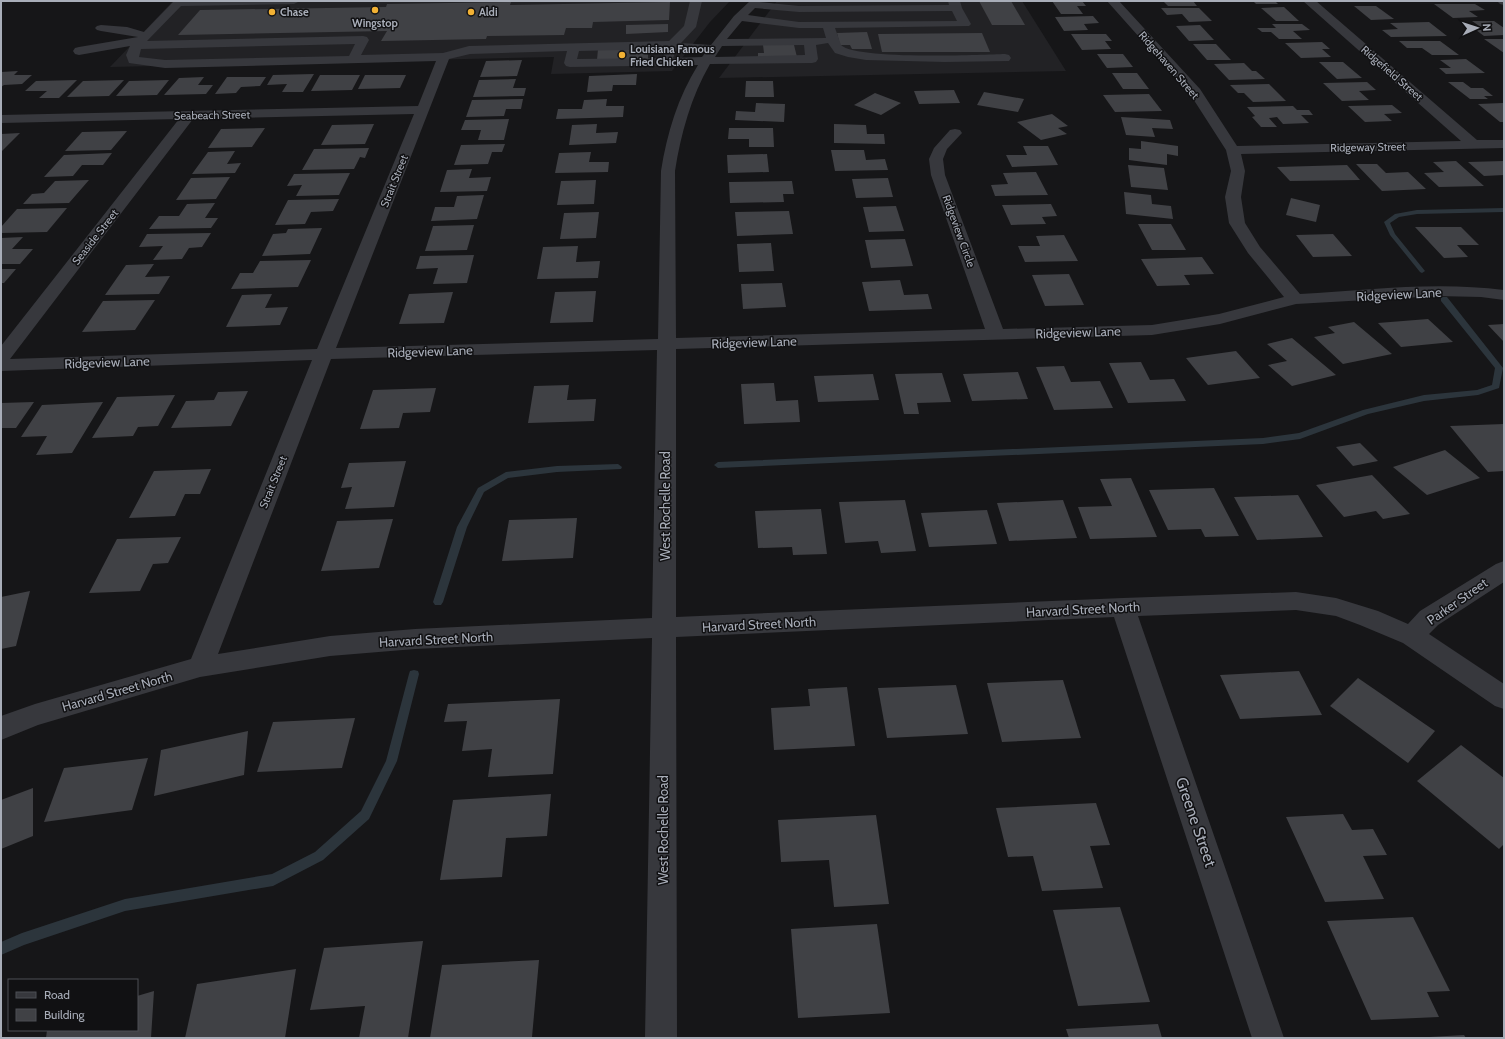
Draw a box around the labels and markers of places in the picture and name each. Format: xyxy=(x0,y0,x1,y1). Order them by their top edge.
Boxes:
place label: Chase xyxy=(280,5,309,19)
marker: Wingstop xyxy=(370,5,380,15)
place label: Aldi xyxy=(479,5,498,19)
marker: Chase xyxy=(267,7,277,17)
marker: Aldi xyxy=(466,7,476,17)
place label: Wingstop xyxy=(352,16,398,30)
place label: Louisiana Famous Fried Chicken xyxy=(630,42,715,69)
marker: Louisiana Famous Fried Chicken xyxy=(617,50,627,60)

